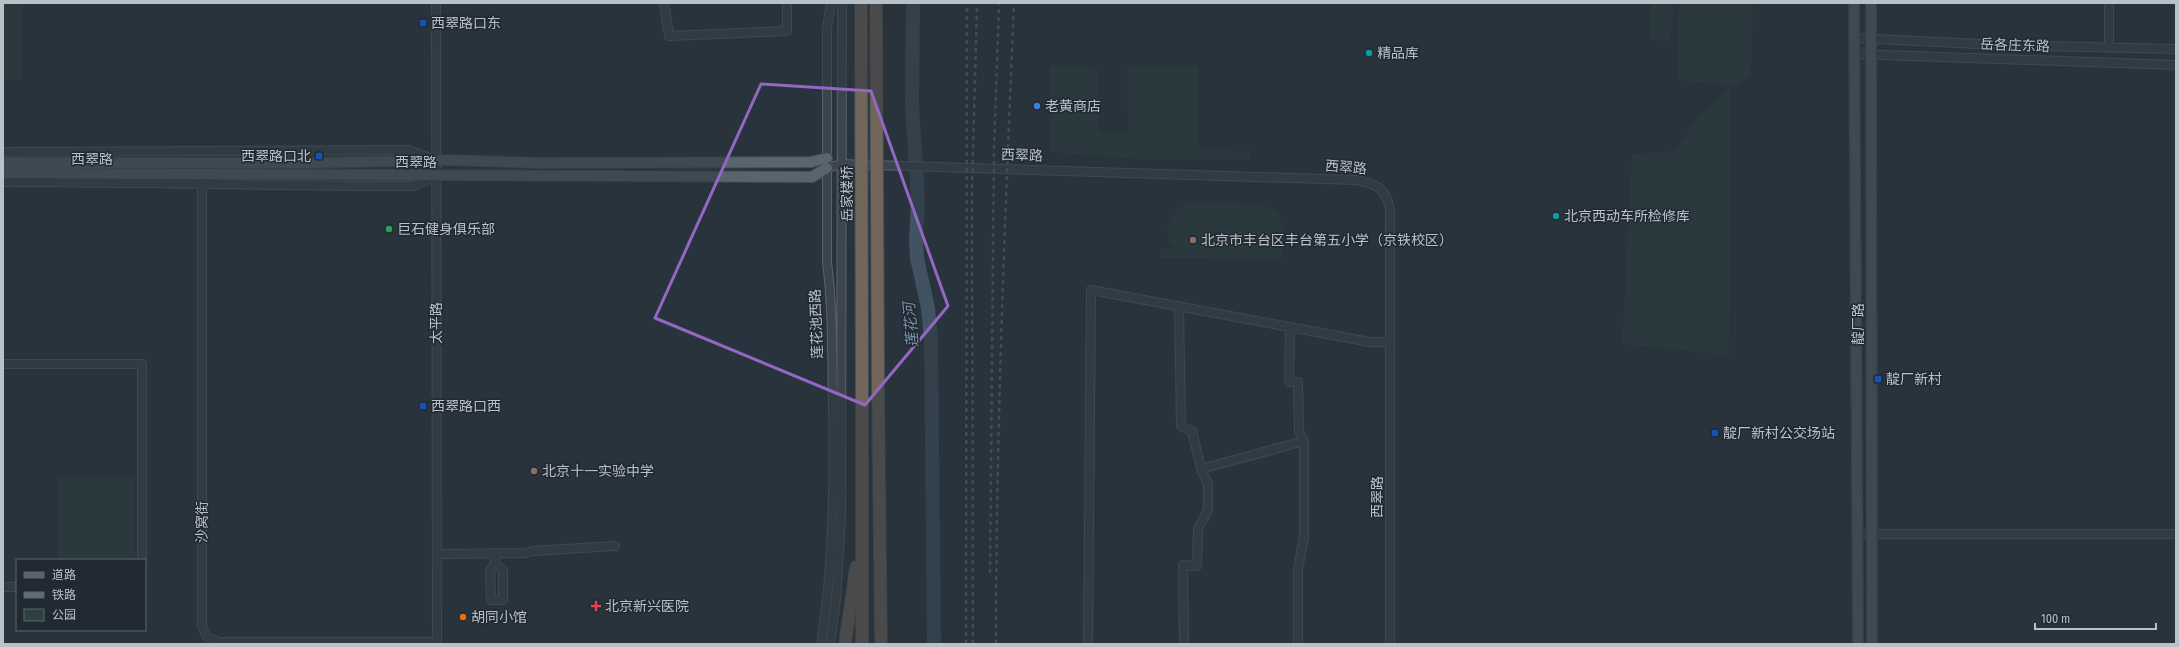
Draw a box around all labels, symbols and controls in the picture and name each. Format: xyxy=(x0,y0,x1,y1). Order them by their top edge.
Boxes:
place label: 西翠路口东 xyxy=(431,15,501,32)
marker: 西翠路口东 xyxy=(418,18,428,28)
street label: 岳各庄东路 xyxy=(1980,36,2050,55)
place label: 精品库 xyxy=(1377,45,1419,62)
marker: 精品库 xyxy=(1364,48,1374,58)
place label: 老黄商店 xyxy=(1045,98,1101,115)
marker: 老黄商店 xyxy=(1032,101,1042,111)
street label: 西翠路 xyxy=(1001,146,1043,165)
place label: 西翠路口北 xyxy=(241,148,311,165)
street label: 西翠路 xyxy=(71,151,113,168)
marker: 西翠路口北 xyxy=(314,151,324,161)
street label: 西翠路 xyxy=(395,154,437,171)
street label: 西翠路 xyxy=(1324,157,1368,178)
street label: 岳家楼桥 xyxy=(839,166,856,222)
place label: 北京西动车所检修库 xyxy=(1564,208,1690,225)
marker: 北京西动车所检修库 xyxy=(1551,211,1561,221)
place label: 巨石健身俱乐部 xyxy=(397,221,495,238)
marker: 巨石健身俱乐部 xyxy=(384,224,394,234)
place label: 北京市丰台区丰台第五小学（京铁校区） xyxy=(1201,232,1453,249)
marker: 北京市丰台区丰台第五小学（京铁校区） xyxy=(1188,235,1198,245)
street label: 莲花池西路 xyxy=(807,289,826,359)
water label: 莲花河 xyxy=(900,299,922,348)
street label: 太平路 xyxy=(428,302,445,344)
street label: 靛厂路 xyxy=(1850,303,1867,345)
place label: 靛厂新村 xyxy=(1886,371,1942,388)
marker: 靛厂新村 xyxy=(1873,374,1883,384)
place label: 西翠路口西 xyxy=(431,398,501,415)
marker: 西翠路口西 xyxy=(418,401,428,411)
place label: 靛厂新村公交场站 xyxy=(1723,425,1835,442)
marker: 靛厂新村公交场站 xyxy=(1710,428,1720,438)
place label: 北京十一实验中学 xyxy=(542,463,654,480)
marker: 北京十一实验中学 xyxy=(529,466,539,476)
street label: 西翠路 xyxy=(1369,476,1386,518)
street label: 沙窝街 xyxy=(194,501,211,543)
legend xyxy=(16,559,146,631)
text: 道路 xyxy=(52,568,76,582)
text: 铁路 xyxy=(52,588,76,602)
place label: 北京新兴医院 xyxy=(605,598,689,615)
marker: 北京新兴医院 xyxy=(590,600,602,612)
scale bar xyxy=(2035,605,2156,631)
text: 公园 xyxy=(52,608,76,622)
place label: 胡同小馆 xyxy=(471,609,527,626)
marker: 胡同小馆 xyxy=(458,612,468,622)
text: 100 m xyxy=(2041,612,2070,626)

